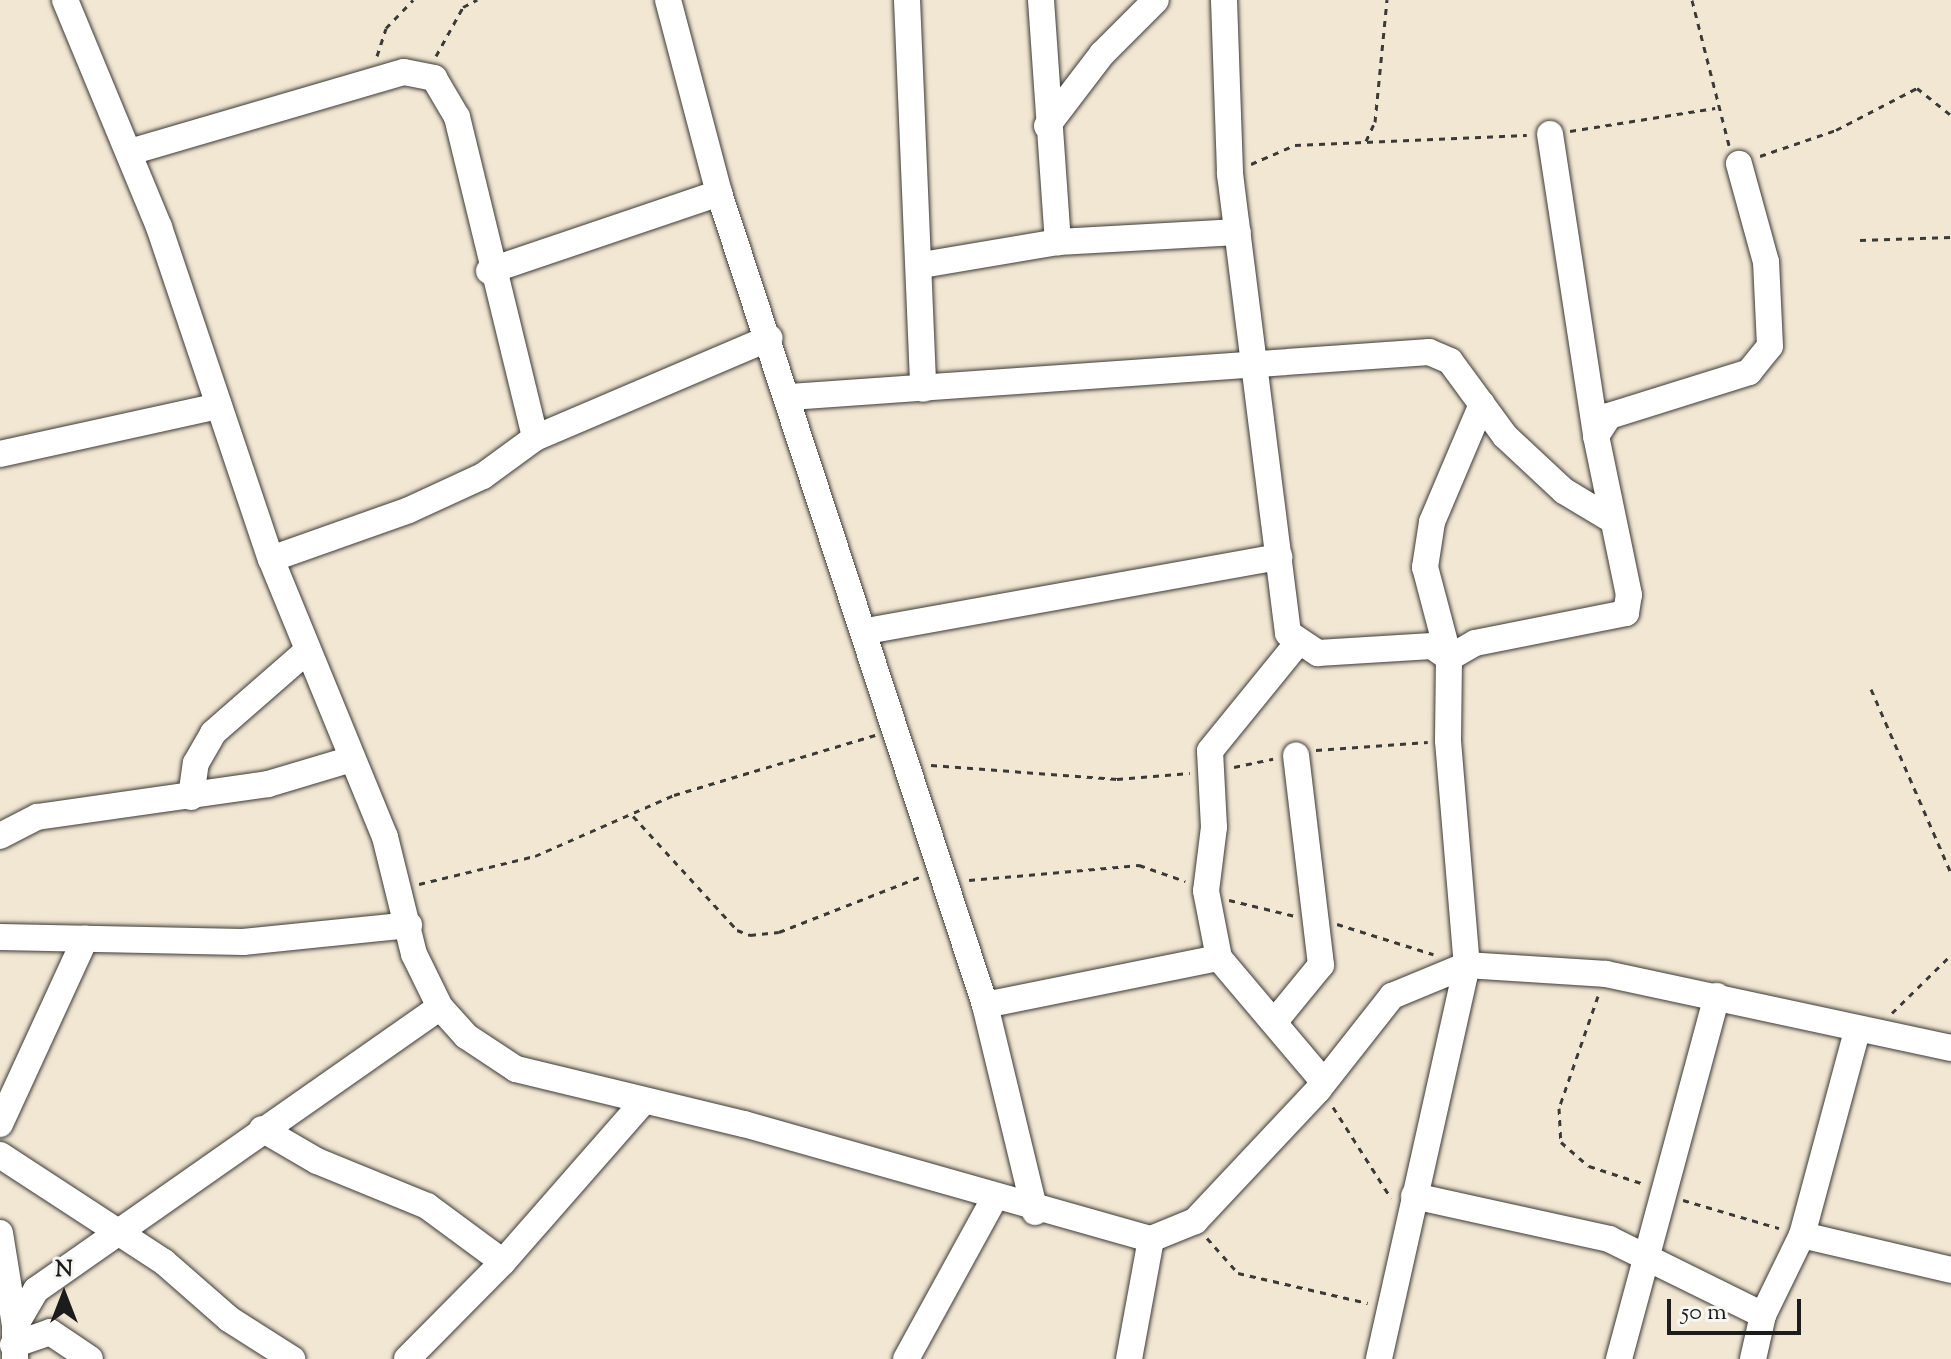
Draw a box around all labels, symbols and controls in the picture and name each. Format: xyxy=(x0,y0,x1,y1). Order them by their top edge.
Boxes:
north arrow xyxy=(24,1255,104,1335)
text: N xyxy=(55,1255,73,1287)
scale bar xyxy=(1671,1283,1805,1333)
text: 50 m xyxy=(1681,1296,1727,1330)

